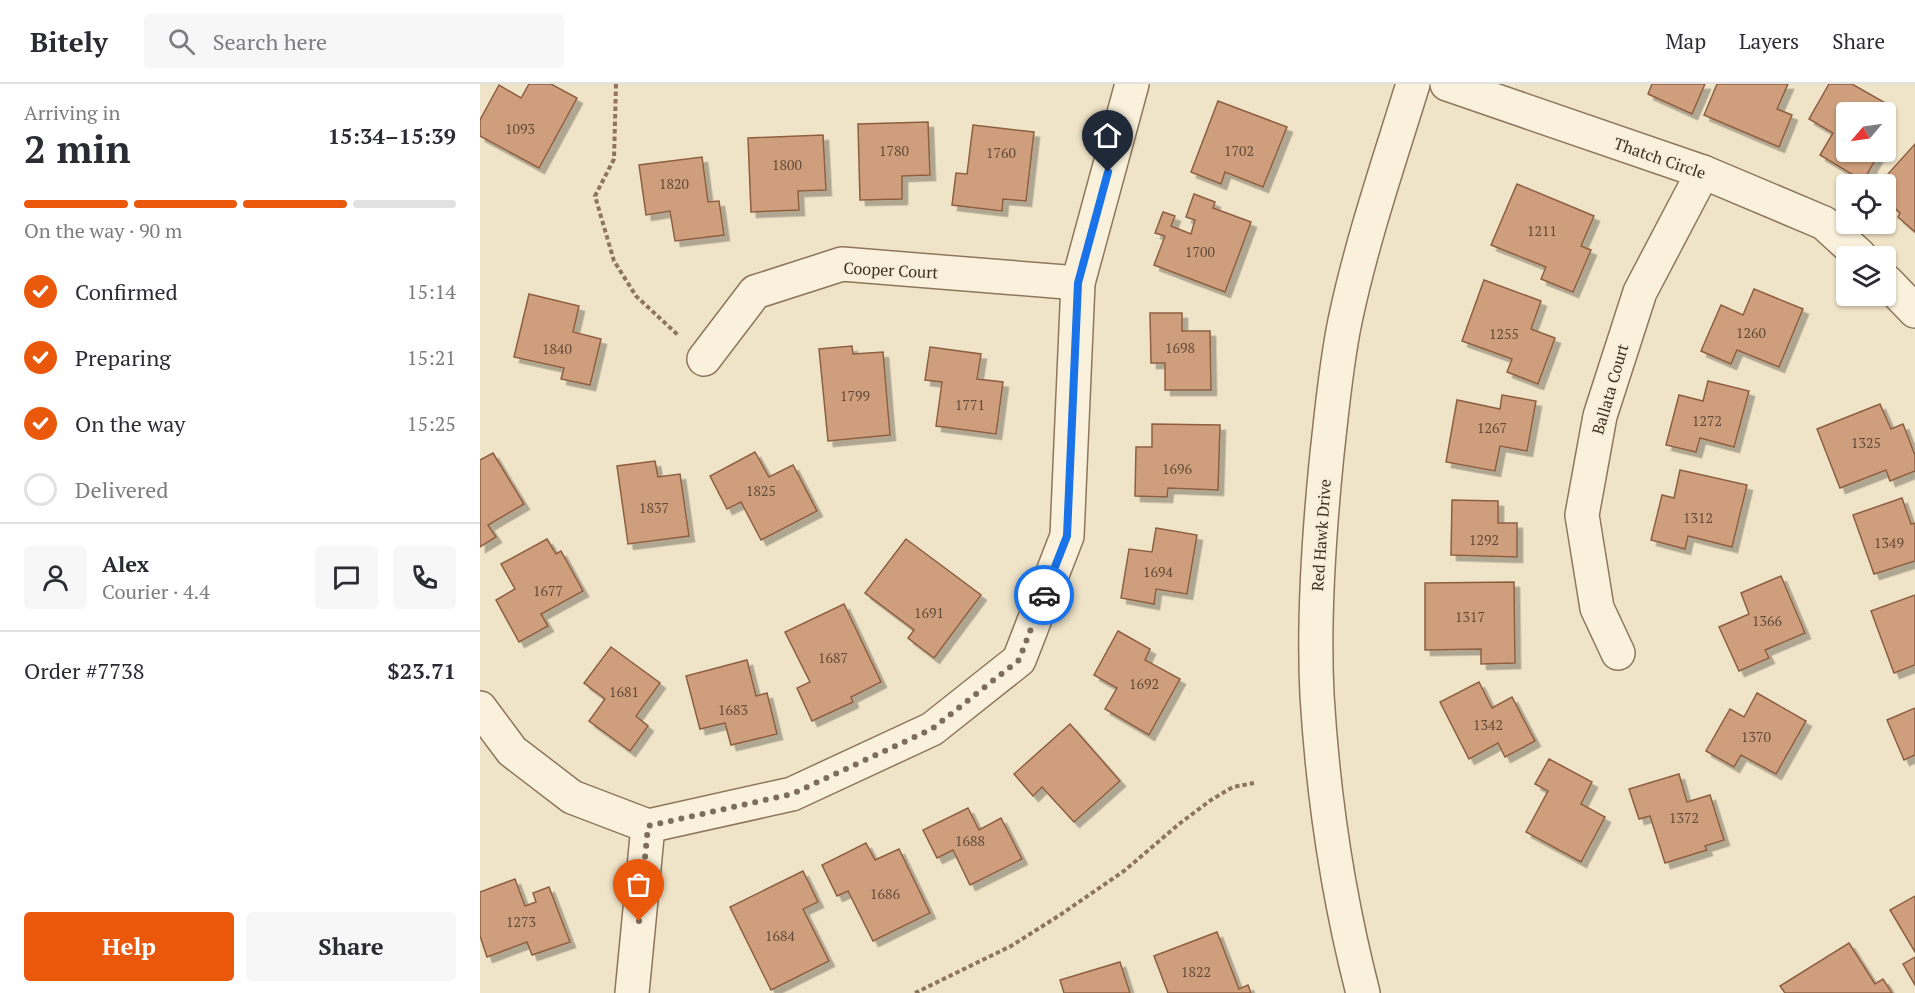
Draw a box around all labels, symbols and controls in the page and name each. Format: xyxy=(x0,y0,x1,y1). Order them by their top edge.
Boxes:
search box xyxy=(144,14,564,68)
text: Bitely xyxy=(30,23,108,60)
icon: search xyxy=(165,25,198,58)
text: Search here xyxy=(213,27,327,56)
text: Map xyxy=(1665,27,1706,55)
text: Layers xyxy=(1739,27,1799,55)
text: Share xyxy=(1832,27,1885,55)
text: Arriving in xyxy=(24,99,120,126)
north arrow xyxy=(1836,102,1896,162)
map controls xyxy=(1836,102,1896,306)
pin xyxy=(1082,110,1133,172)
house number: 1093 xyxy=(505,119,535,138)
icon: home xyxy=(1091,119,1124,152)
text: 15:34–15:39 xyxy=(328,121,456,150)
text: 2 min xyxy=(24,122,131,174)
street label: Thatch Circle xyxy=(1611,132,1709,184)
house number: 1780 xyxy=(879,141,909,160)
house number: 1702 xyxy=(1224,141,1254,160)
house number: 1760 xyxy=(986,143,1016,162)
house number: 1800 xyxy=(772,155,802,174)
house number: 1820 xyxy=(659,174,689,193)
button: locate xyxy=(1836,174,1896,234)
text: On the way · 90 m xyxy=(24,217,182,244)
house number: 1211 xyxy=(1527,221,1557,240)
house number: 1700 xyxy=(1185,242,1215,261)
button: layers xyxy=(1836,246,1896,306)
street label: Cooper Court xyxy=(843,257,939,283)
icon: check xyxy=(24,275,57,308)
text: Confirmed xyxy=(75,277,178,306)
text: 15:14 xyxy=(407,278,456,305)
house number: 1260 xyxy=(1736,323,1766,342)
house number: 1255 xyxy=(1489,324,1519,343)
house number: 1698 xyxy=(1165,338,1195,357)
house number: 1840 xyxy=(542,339,572,358)
icon: check xyxy=(24,341,57,374)
street label: Ballata Court xyxy=(1587,341,1633,437)
text: Preparing xyxy=(75,343,171,372)
text: 15:21 xyxy=(407,344,456,371)
house number: 1799 xyxy=(840,386,870,405)
house number: 1771 xyxy=(955,395,985,414)
icon: check xyxy=(24,407,57,440)
text: On the way xyxy=(75,409,185,438)
text: 15:25 xyxy=(407,410,456,437)
house number: 1272 xyxy=(1692,411,1722,430)
house number: 1267 xyxy=(1477,418,1507,437)
house number: 1325 xyxy=(1851,433,1881,452)
house number: 1696 xyxy=(1162,459,1192,478)
text: Delivered xyxy=(75,475,168,504)
street label: Red Hawk Drive xyxy=(1306,478,1336,592)
house number: 1825 xyxy=(746,481,776,500)
house number: 1837 xyxy=(639,498,669,517)
house number: 1312 xyxy=(1683,508,1713,527)
house number: 1292 xyxy=(1469,530,1499,549)
house number: 1349 xyxy=(1874,533,1904,552)
button: person xyxy=(24,546,87,609)
button: chat xyxy=(315,546,378,609)
button: phone xyxy=(393,546,456,609)
text: Alex xyxy=(102,549,149,578)
house number: 1694 xyxy=(1143,562,1173,581)
courier xyxy=(1014,565,1074,625)
text: Courier · 4.4 xyxy=(102,578,210,605)
icon: car xyxy=(1028,579,1061,612)
house number: 1677 xyxy=(533,581,563,600)
house number: 1691 xyxy=(914,603,944,622)
house number: 1317 xyxy=(1455,607,1485,626)
house number: 1366 xyxy=(1752,611,1782,630)
house number: 1687 xyxy=(818,648,848,667)
text: Order #7738 xyxy=(24,656,144,685)
text: $23.71 xyxy=(387,656,456,685)
house number: 1692 xyxy=(1129,674,1159,693)
house number: 1681 xyxy=(609,682,639,701)
house number: 1683 xyxy=(718,700,748,719)
house number: 1342 xyxy=(1473,715,1503,734)
house number: 1370 xyxy=(1741,727,1771,746)
house number: 1372 xyxy=(1669,808,1699,827)
house number: 1688 xyxy=(955,831,985,850)
pin xyxy=(613,859,664,921)
icon: bag xyxy=(622,868,655,901)
house number: 1686 xyxy=(870,884,900,903)
button: Help xyxy=(24,912,234,981)
button: Share xyxy=(246,912,456,981)
house number: 1273 xyxy=(506,912,536,931)
house number: 1684 xyxy=(765,926,795,945)
house number: 1822 xyxy=(1181,962,1211,981)

